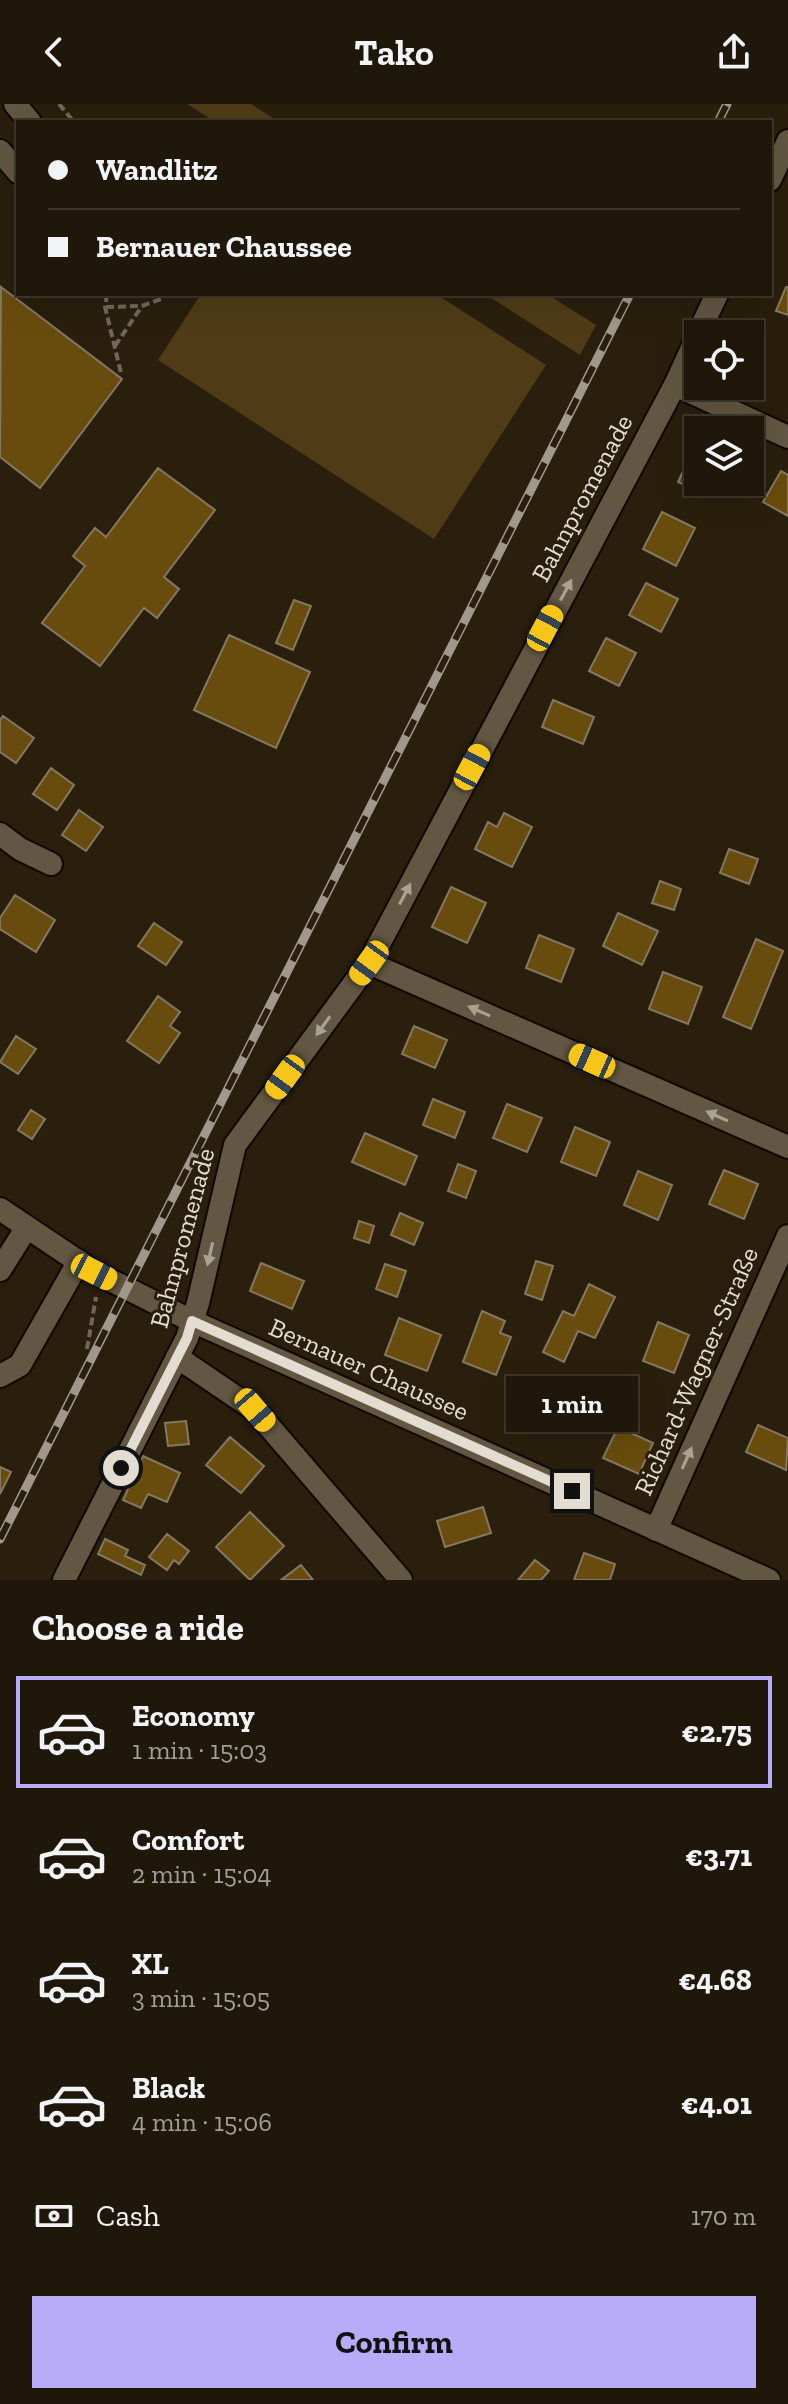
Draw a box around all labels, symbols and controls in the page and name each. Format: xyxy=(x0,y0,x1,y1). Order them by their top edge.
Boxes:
icon: back xyxy=(32,30,76,74)
icon: share xyxy=(712,30,756,74)
text: Tako xyxy=(354,31,434,74)
text: Wandlitz xyxy=(96,152,218,188)
text: Bernauer Chaussee xyxy=(96,229,352,265)
map controls xyxy=(684,320,764,496)
button: locate xyxy=(684,320,764,400)
street label: Bahnpromenade xyxy=(524,409,640,587)
button: layers xyxy=(684,416,764,496)
one-way arrow xyxy=(559,578,572,601)
car xyxy=(523,601,567,655)
car xyxy=(450,740,494,794)
one-way arrow xyxy=(398,883,412,905)
car xyxy=(345,937,393,989)
one-way arrow xyxy=(467,1005,490,1018)
one-way arrow xyxy=(315,1015,331,1037)
car xyxy=(565,1040,619,1082)
car xyxy=(261,1051,309,1103)
one-way arrow xyxy=(705,1109,728,1123)
street label: Bahnpromenade xyxy=(143,1145,221,1331)
one-way arrow xyxy=(203,1242,216,1267)
street label: Richard-Wagner-Straße xyxy=(627,1242,765,1500)
car xyxy=(67,1250,121,1294)
street label: Bernauer Chaussee xyxy=(264,1311,474,1427)
callout: 1 min xyxy=(506,1375,638,1431)
car xyxy=(230,1384,280,1436)
text: 1 min xyxy=(541,1388,603,1420)
one-way arrow xyxy=(681,1446,694,1470)
route start xyxy=(103,1450,139,1486)
route end xyxy=(554,1473,590,1509)
text: Choose a ride xyxy=(32,1606,244,1649)
icon: car xyxy=(36,1696,108,1768)
text: Economy xyxy=(132,1698,255,1734)
text: €2.75 xyxy=(682,1714,752,1750)
text: 1 min · 15:03 xyxy=(132,1734,267,1766)
icon: car xyxy=(36,1820,108,1892)
text: Comfort xyxy=(132,1822,244,1858)
text: €3.71 xyxy=(685,1838,752,1874)
text: 2 min · 15:04 xyxy=(132,1858,272,1890)
icon: car xyxy=(36,1944,108,2016)
text: XL xyxy=(132,1946,169,1982)
text: €4.68 xyxy=(678,1962,752,1998)
text: 3 min · 15:05 xyxy=(132,1982,270,2014)
icon: car xyxy=(36,2068,108,2140)
text: Black xyxy=(132,2070,205,2106)
text: €4.01 xyxy=(681,2086,752,2122)
text: 4 min · 15:06 xyxy=(132,2106,272,2138)
icon: cash xyxy=(32,2194,76,2238)
text: Cash xyxy=(96,2198,160,2234)
text: 170 m xyxy=(691,2200,756,2232)
button: Confirm xyxy=(32,2296,756,2388)

